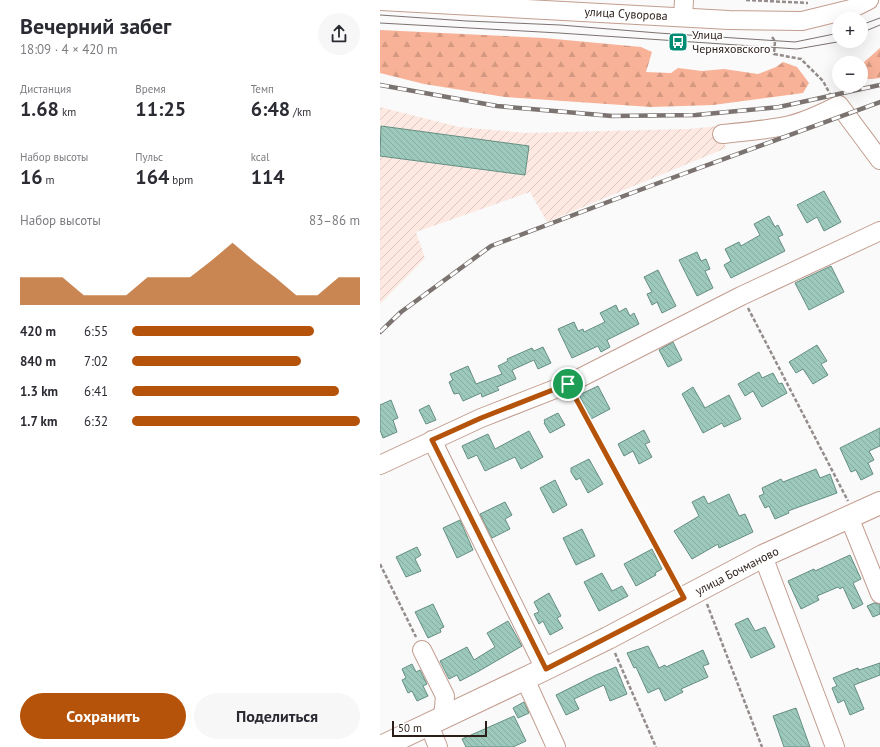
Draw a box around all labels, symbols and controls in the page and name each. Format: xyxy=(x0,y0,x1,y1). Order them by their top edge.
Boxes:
street label: улица Суворова xyxy=(584,4,668,23)
text: Вечерний забег xyxy=(20,12,171,40)
map controls xyxy=(832,12,868,92)
button: + xyxy=(832,12,868,48)
button: share xyxy=(318,13,360,55)
place label: Улица Черняховского xyxy=(692,27,770,56)
bus stop icon: Улица Черняховского xyxy=(667,31,689,53)
text: 18:09 · 4 × 420 m xyxy=(20,41,117,58)
button: − xyxy=(832,56,868,92)
text: Дистанция xyxy=(20,82,71,96)
text: Время xyxy=(135,82,166,96)
text: Темп xyxy=(251,82,274,96)
text: 1.68 xyxy=(20,96,59,122)
text: 11:25 xyxy=(135,96,186,122)
text: 6:48 xyxy=(251,96,290,122)
text: km xyxy=(59,105,76,119)
text: /km xyxy=(290,105,311,119)
text: Набор высоты xyxy=(20,150,88,164)
text: Пульс xyxy=(135,150,163,164)
text: kcal xyxy=(251,150,269,164)
text: 16 xyxy=(20,164,43,190)
text: 164 xyxy=(135,164,169,190)
text: 114 xyxy=(251,164,285,190)
text: m xyxy=(43,173,55,187)
text: bpm xyxy=(169,173,193,187)
text: Набор высоты xyxy=(20,212,101,229)
text: 83–86 m xyxy=(309,212,360,229)
text: 420 m xyxy=(20,323,56,340)
text: 6:55 xyxy=(84,323,108,340)
text: 840 m xyxy=(20,353,56,370)
text: 7:02 xyxy=(84,353,108,370)
pin xyxy=(551,367,585,401)
icon: arrive xyxy=(557,373,579,395)
text: 1.3 km xyxy=(20,383,58,400)
text: 6:41 xyxy=(84,383,108,400)
text: 1.7 km xyxy=(20,413,57,430)
text: 6:32 xyxy=(84,413,108,430)
street label: улица Бочманово xyxy=(693,543,781,598)
button: Сохранить xyxy=(20,693,186,739)
button: Поделиться xyxy=(194,693,360,739)
scale bar xyxy=(392,719,487,738)
text: 50 m xyxy=(398,721,422,735)

